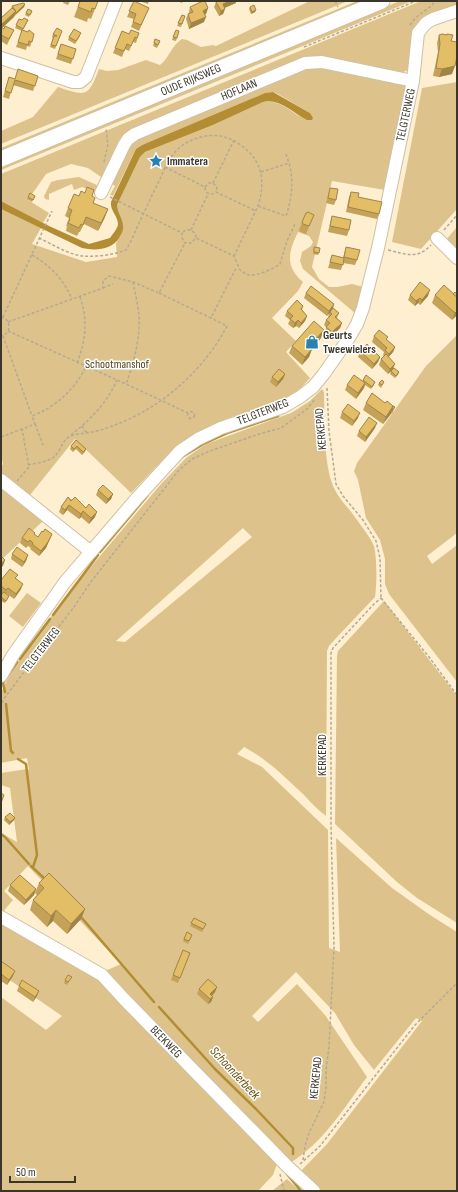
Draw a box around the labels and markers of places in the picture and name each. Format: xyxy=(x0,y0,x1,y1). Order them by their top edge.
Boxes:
place icon: Immatera xyxy=(148,153,164,169)
place label: Immatera xyxy=(167,154,208,169)
place label: Geurts Tweewielers xyxy=(323,328,376,357)
shop icon: Geurts Tweewielers xyxy=(304,334,320,350)

